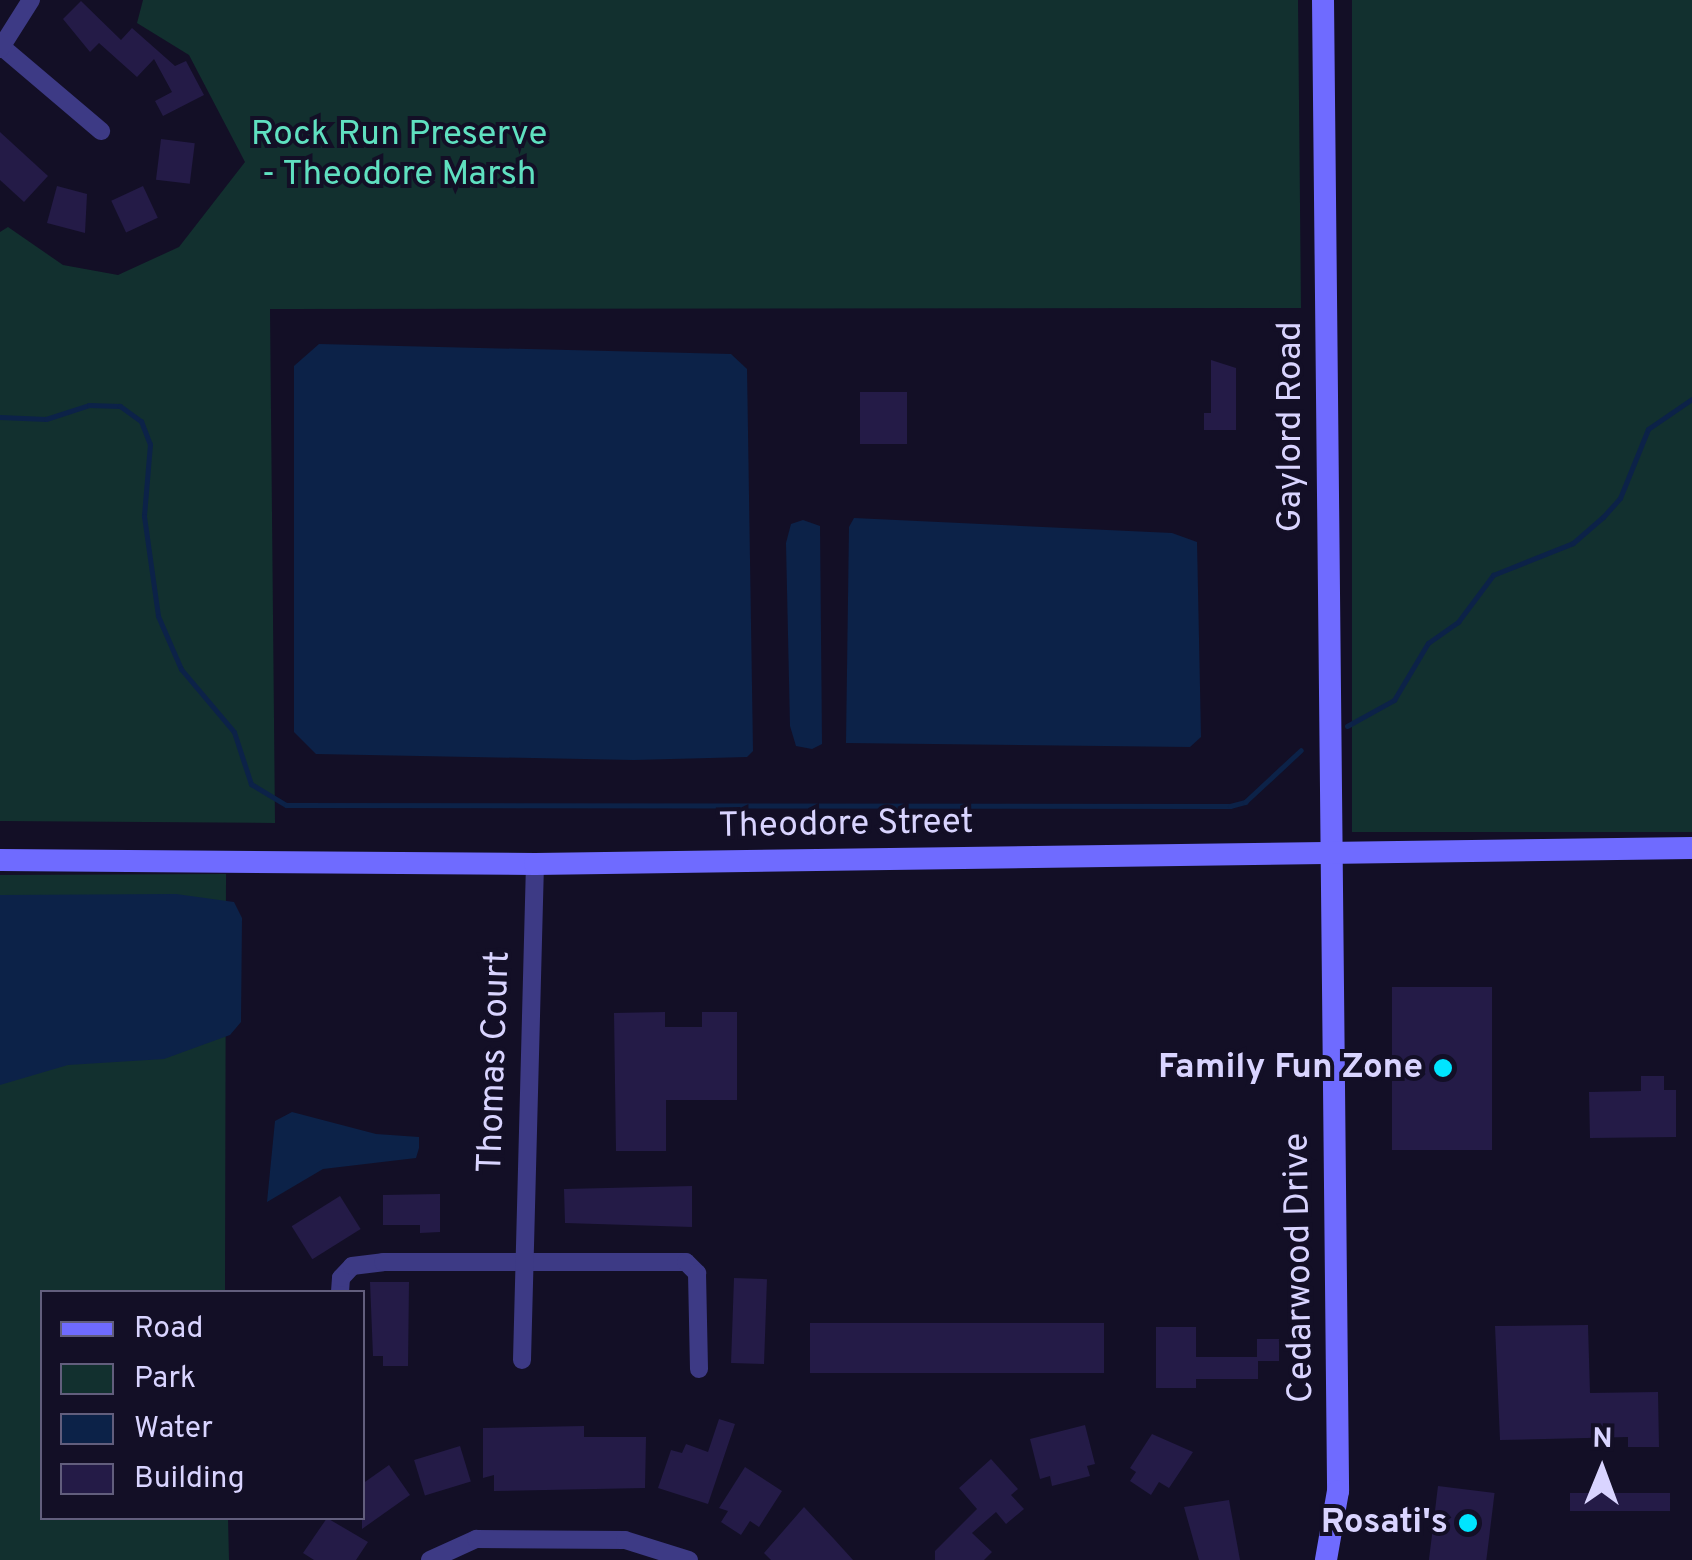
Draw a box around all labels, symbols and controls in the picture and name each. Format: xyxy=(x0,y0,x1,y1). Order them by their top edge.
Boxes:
park label: Rock Run Preserve - Theodore Marsh xyxy=(251,114,547,196)
street label: Gaylord Road xyxy=(1270,321,1312,533)
street label: Theodore Street xyxy=(718,802,974,848)
street label: Thomas Court xyxy=(470,950,520,1174)
place label: Family Fun Zone xyxy=(1158,1047,1423,1089)
marker: Family Fun Zone xyxy=(1432,1057,1454,1079)
street label: Cedarwood Drive xyxy=(1277,1133,1323,1403)
legend xyxy=(40,1290,365,1520)
text: Road xyxy=(134,1311,203,1348)
text: Park xyxy=(134,1361,196,1398)
text: Water xyxy=(134,1411,213,1448)
north arrow xyxy=(1552,1420,1652,1520)
text: N xyxy=(1592,1422,1613,1458)
text: Building xyxy=(134,1461,245,1498)
place label: Rosati's xyxy=(1321,1502,1448,1544)
marker: Rosati's xyxy=(1457,1512,1479,1534)

